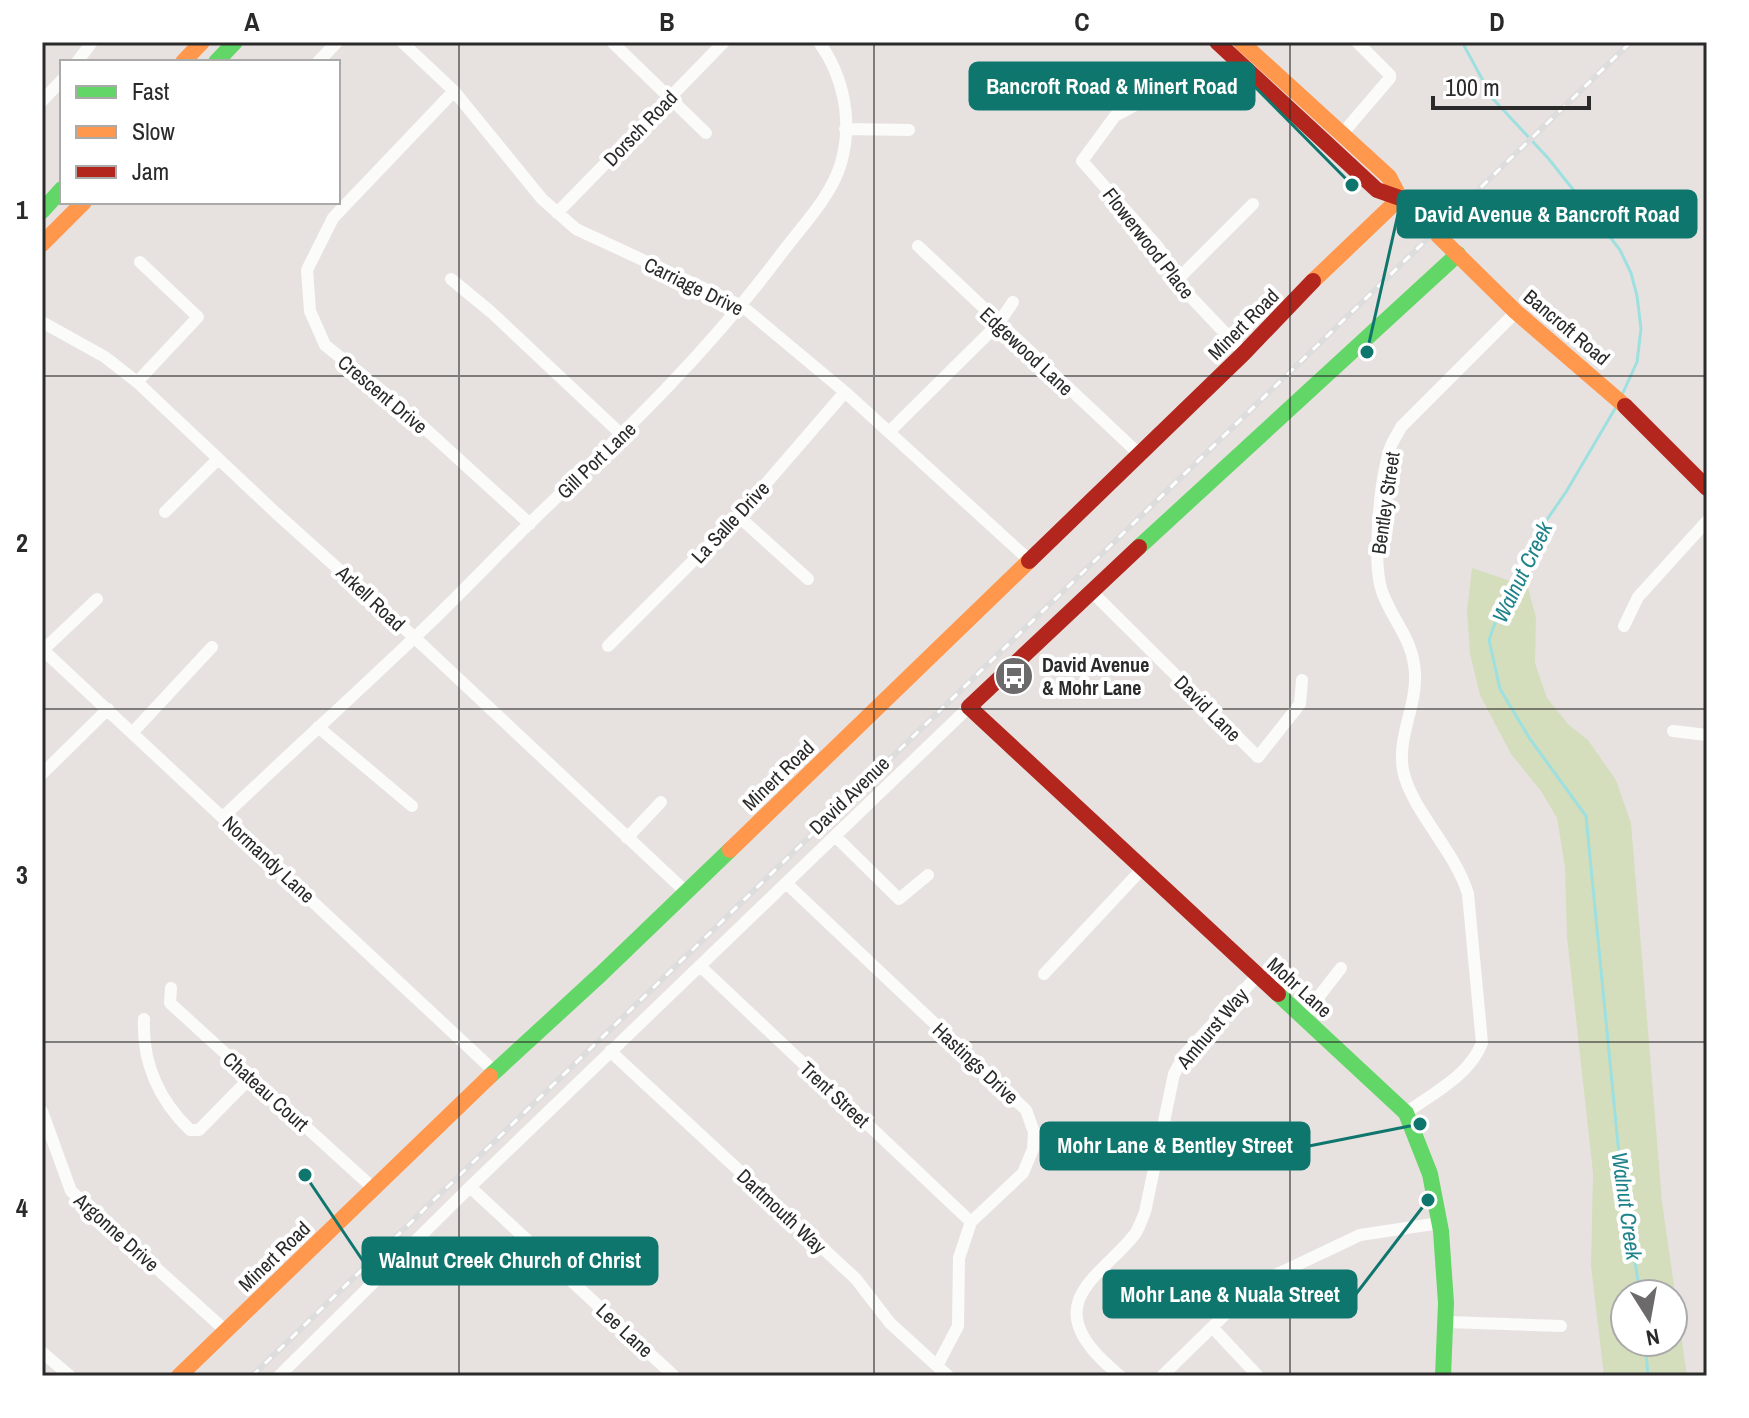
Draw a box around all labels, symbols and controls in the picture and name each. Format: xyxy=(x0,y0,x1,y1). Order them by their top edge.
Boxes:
text: A xyxy=(244,4,260,39)
text: B xyxy=(659,4,675,39)
text: C xyxy=(1074,4,1090,39)
text: D xyxy=(1489,4,1505,39)
legend xyxy=(60,60,340,204)
scale bar xyxy=(1433,60,1589,110)
callout: Bancroft Road & Minert Road xyxy=(970,63,1254,109)
text: Bancroft Road & Minert Road xyxy=(986,71,1238,101)
text: 100 m xyxy=(1445,71,1500,103)
text: Fast xyxy=(132,75,170,107)
street label: Dorsch Road xyxy=(597,84,683,172)
text: Slow xyxy=(132,115,175,147)
text: Jam xyxy=(132,155,169,187)
street label: Flowerwood Place xyxy=(1097,182,1201,304)
callout: David Avenue & Bancroft Road xyxy=(1398,191,1696,237)
text: 1 xyxy=(16,192,28,227)
text: David Avenue & Bancroft Road xyxy=(1414,199,1680,229)
street label: Carriage Drive xyxy=(640,250,748,322)
street label: Minert Road xyxy=(1202,283,1284,365)
street label: Bancroft Road xyxy=(1518,283,1616,371)
street label: Edgewood Lane xyxy=(974,301,1080,401)
street label: Crescent Drive xyxy=(332,349,434,439)
street label: Gill Port Lane xyxy=(551,415,641,505)
street label: Bentley Street xyxy=(1364,450,1406,556)
street label: La Salle Drive xyxy=(685,475,775,569)
water label: Walnut Creek xyxy=(1485,516,1560,628)
text: 2 xyxy=(16,525,28,560)
street label: Arkell Road xyxy=(330,559,411,637)
place label: David Avenue & Mohr Lane xyxy=(1042,651,1149,701)
bus stop icon: David Avenue & Mohr Lane xyxy=(993,655,1035,697)
street label: David Lane xyxy=(1169,669,1247,747)
street label: Minert Road xyxy=(736,734,820,816)
street label: David Avenue xyxy=(803,750,895,840)
street label: Normandy Lane xyxy=(217,809,321,909)
text: 3 xyxy=(16,857,28,892)
street label: Mohr Lane xyxy=(1262,951,1338,1023)
street label: Amhurst Way xyxy=(1170,981,1254,1075)
street label: Hastings Drive xyxy=(927,1016,1025,1110)
street label: Chateau Court xyxy=(217,1045,315,1137)
street label: Trent Street xyxy=(794,1055,876,1133)
callout: Mohr Lane & Bentley Street xyxy=(1041,1123,1309,1169)
text: Mohr Lane & Bentley Street xyxy=(1057,1130,1293,1160)
water label: Walnut Creek xyxy=(1605,1150,1650,1263)
street label: Dartmouth Way xyxy=(731,1162,833,1260)
street label: Argonne Drive xyxy=(68,1186,165,1277)
text: 4 xyxy=(16,1190,28,1225)
street label: Minert Road xyxy=(232,1215,316,1297)
callout: Walnut Creek Church of Christ xyxy=(363,1238,657,1284)
text: Walnut Creek Church of Christ xyxy=(379,1245,641,1275)
callout: Mohr Lane & Nuala Street xyxy=(1104,1271,1356,1317)
north arrow xyxy=(1609,1278,1689,1358)
text: Mohr Lane & Nuala Street xyxy=(1120,1279,1340,1309)
street label: Lee Lane xyxy=(591,1297,659,1363)
text: N xyxy=(1644,1322,1662,1354)

